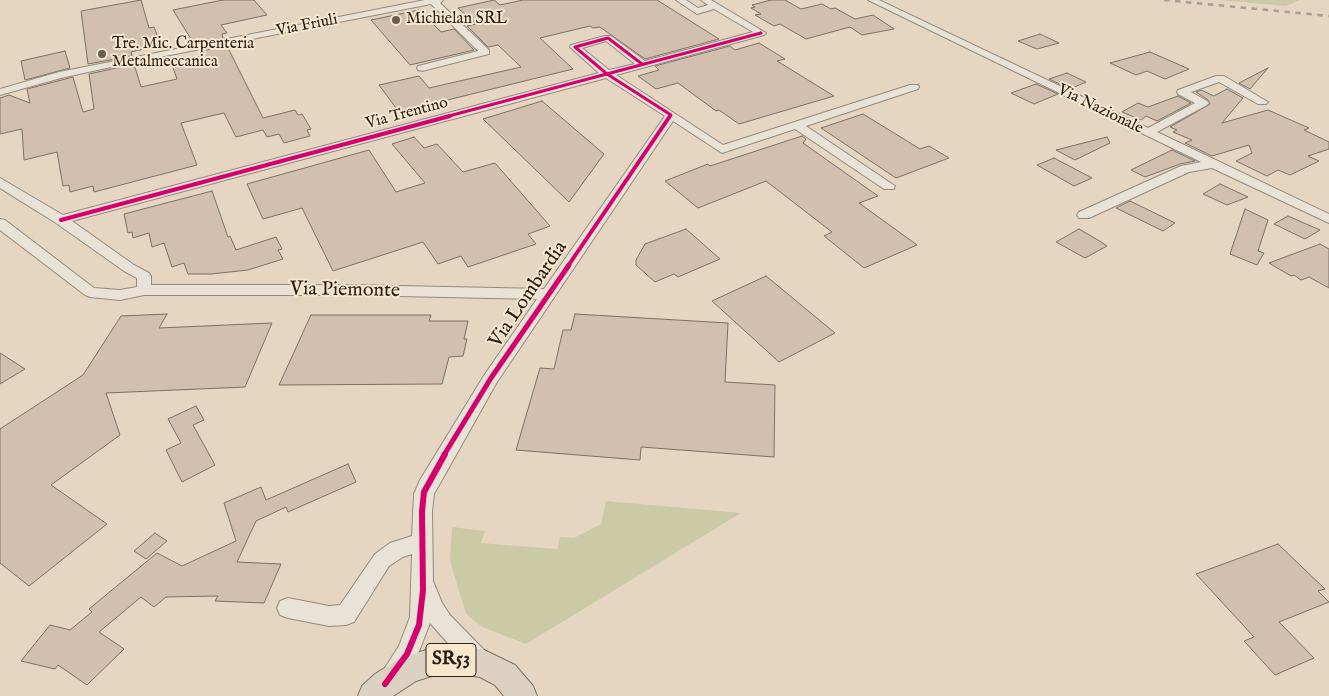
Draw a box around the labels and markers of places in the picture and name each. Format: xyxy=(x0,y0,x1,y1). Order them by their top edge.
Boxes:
place label: Michielan SRL xyxy=(406,10,507,30)
marker: Michielan SRL xyxy=(390,14,402,26)
place label: Tre. Mic. Carpenteria Metalmeccanica xyxy=(112,35,254,73)
marker: Tre. Mic. Carpenteria Metalmeccanica xyxy=(96,48,108,60)

